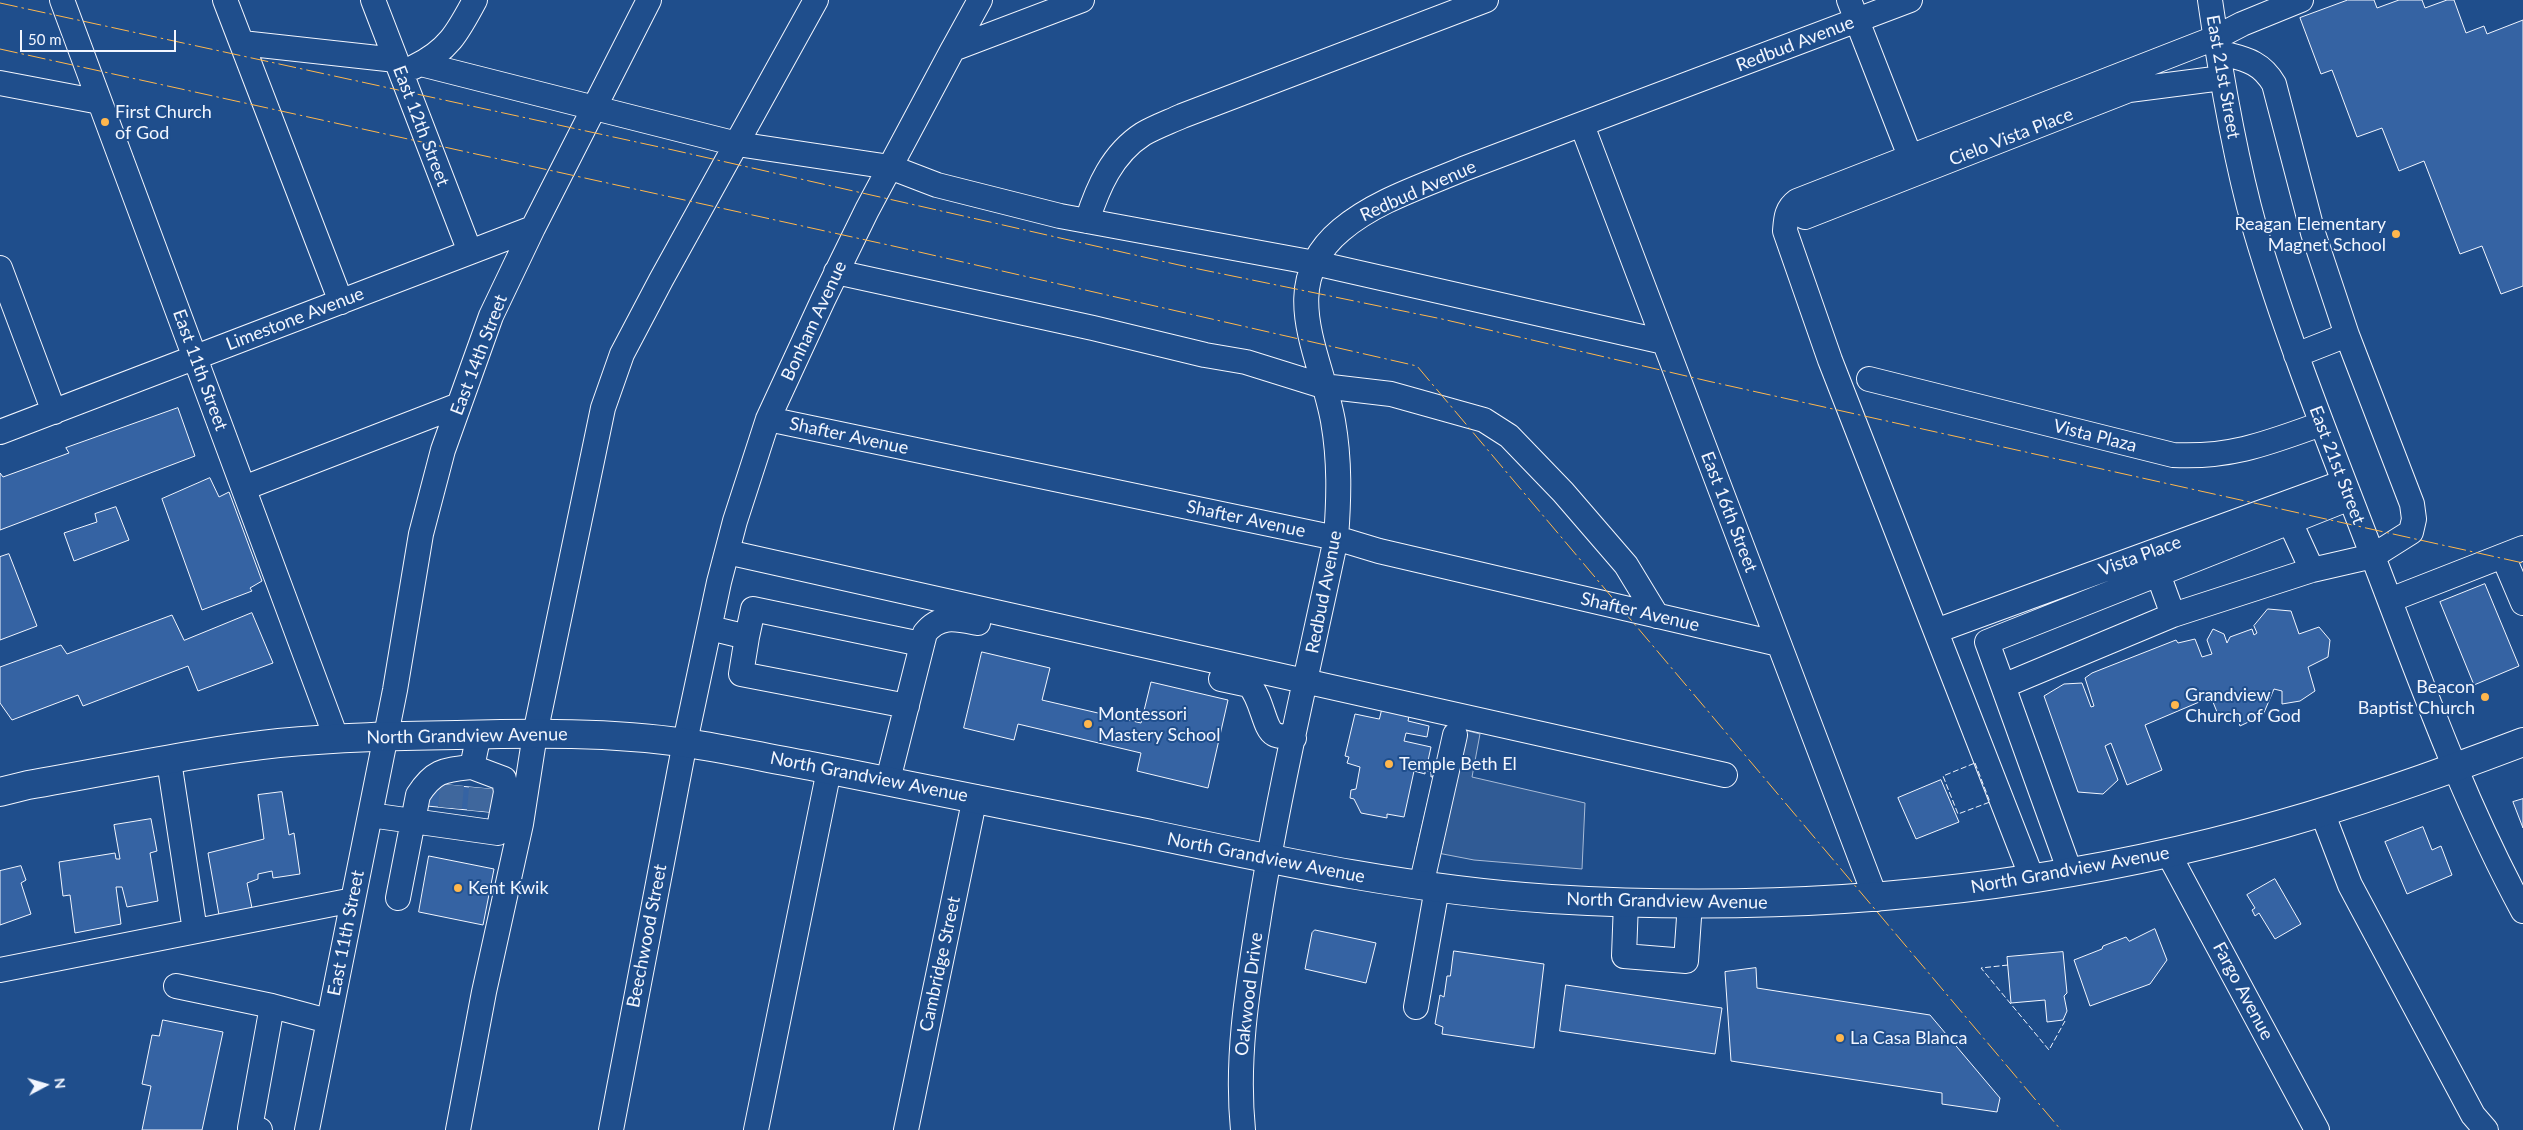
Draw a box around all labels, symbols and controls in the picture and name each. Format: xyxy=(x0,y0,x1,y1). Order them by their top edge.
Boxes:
street label: Redbud Avenue xyxy=(1733,12,1857,76)
street label: East 21st Street xyxy=(2201,13,2245,141)
scale bar xyxy=(22,20,179,52)
text: 50 m xyxy=(28,30,62,48)
street label: East 12th Street xyxy=(388,63,454,189)
place label: First Church of God xyxy=(115,101,212,144)
street label: Cielo Vista Place xyxy=(1946,103,2076,171)
marker: First Church of God xyxy=(99,116,111,128)
street label: Redbud Avenue xyxy=(1357,156,1479,226)
place label: Reagan Elementary Magnet School xyxy=(2234,213,2386,255)
marker: Reagan Elementary Magnet School xyxy=(2390,228,2402,240)
street label: Bonham Avenue xyxy=(777,258,851,384)
street label: Limestone Avenue xyxy=(223,283,367,355)
street label: East 14th Street xyxy=(446,292,512,418)
street label: East 11th Street xyxy=(168,306,232,434)
street label: East 21st Street xyxy=(2304,403,2370,527)
street label: Shafter Avenue xyxy=(788,413,910,459)
street label: Vista Plaza xyxy=(2051,415,2139,457)
street label: East 16th Street xyxy=(1696,449,1762,575)
street label: Shafter Avenue xyxy=(1185,496,1307,542)
street label: Redbud Avenue xyxy=(1302,529,1346,655)
street label: Vista Place xyxy=(2096,531,2184,581)
street label: Shafter Avenue xyxy=(1579,588,1701,636)
place label: Beacon Baptist Church xyxy=(2358,676,2475,719)
place label: Grandview Church of God xyxy=(2185,684,2301,726)
marker: Beacon Baptist Church xyxy=(2479,691,2491,703)
marker: Grandview Church of God xyxy=(2169,699,2181,711)
place label: Montessori Mastery School xyxy=(1098,703,1221,746)
marker: Montessori Mastery School xyxy=(1082,718,1094,730)
street label: North Grandview Avenue xyxy=(366,723,568,749)
street label: North Grandview Avenue xyxy=(768,747,970,807)
place label: Temple Beth El xyxy=(1399,753,1517,775)
marker: Temple Beth El xyxy=(1383,758,1395,770)
street label: North Grandview Avenue xyxy=(1165,828,1367,888)
street label: North Grandview Avenue xyxy=(1969,842,2171,898)
street label: Beechwood Street xyxy=(623,862,671,1010)
street label: East 11th Street xyxy=(323,868,369,998)
place label: Kent Kwik xyxy=(468,877,549,899)
marker: Kent Kwik xyxy=(452,882,464,894)
street label: North Grandview Avenue xyxy=(1566,888,1768,914)
street label: Cambridge Street xyxy=(915,894,965,1034)
street label: Oakwood Drive xyxy=(1231,931,1267,1057)
street label: Fargo Avenue xyxy=(2208,938,2278,1044)
place label: La Casa Blanca xyxy=(1850,1027,1967,1049)
marker: La Casa Blanca xyxy=(1834,1032,1846,1044)
north arrow xyxy=(20,1060,70,1110)
text: N xyxy=(51,1077,69,1090)

